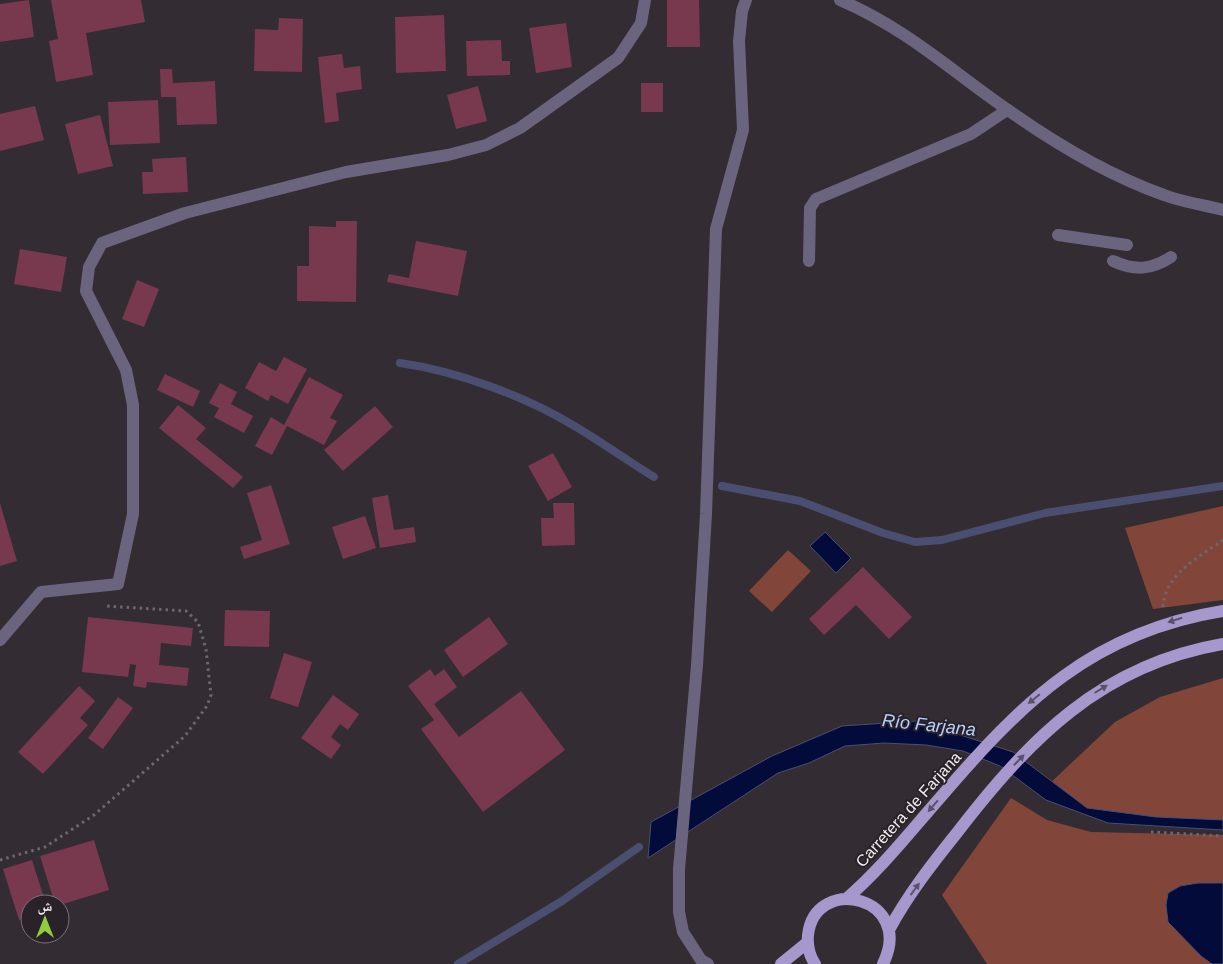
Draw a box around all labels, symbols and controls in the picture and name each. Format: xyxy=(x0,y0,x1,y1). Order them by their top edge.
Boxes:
one-way arrow xyxy=(1168,617,1183,625)
one-way arrow xyxy=(1095,685,1108,694)
one-way arrow xyxy=(1028,693,1041,704)
water label: Río Farjana xyxy=(881,710,977,740)
street label: Carretera de Farjana xyxy=(852,748,964,870)
one-way arrow xyxy=(1012,754,1024,766)
one-way arrow xyxy=(927,799,938,812)
one-way arrow xyxy=(910,882,920,896)
north arrow xyxy=(20,894,70,944)
text: ش xyxy=(38,898,53,915)

